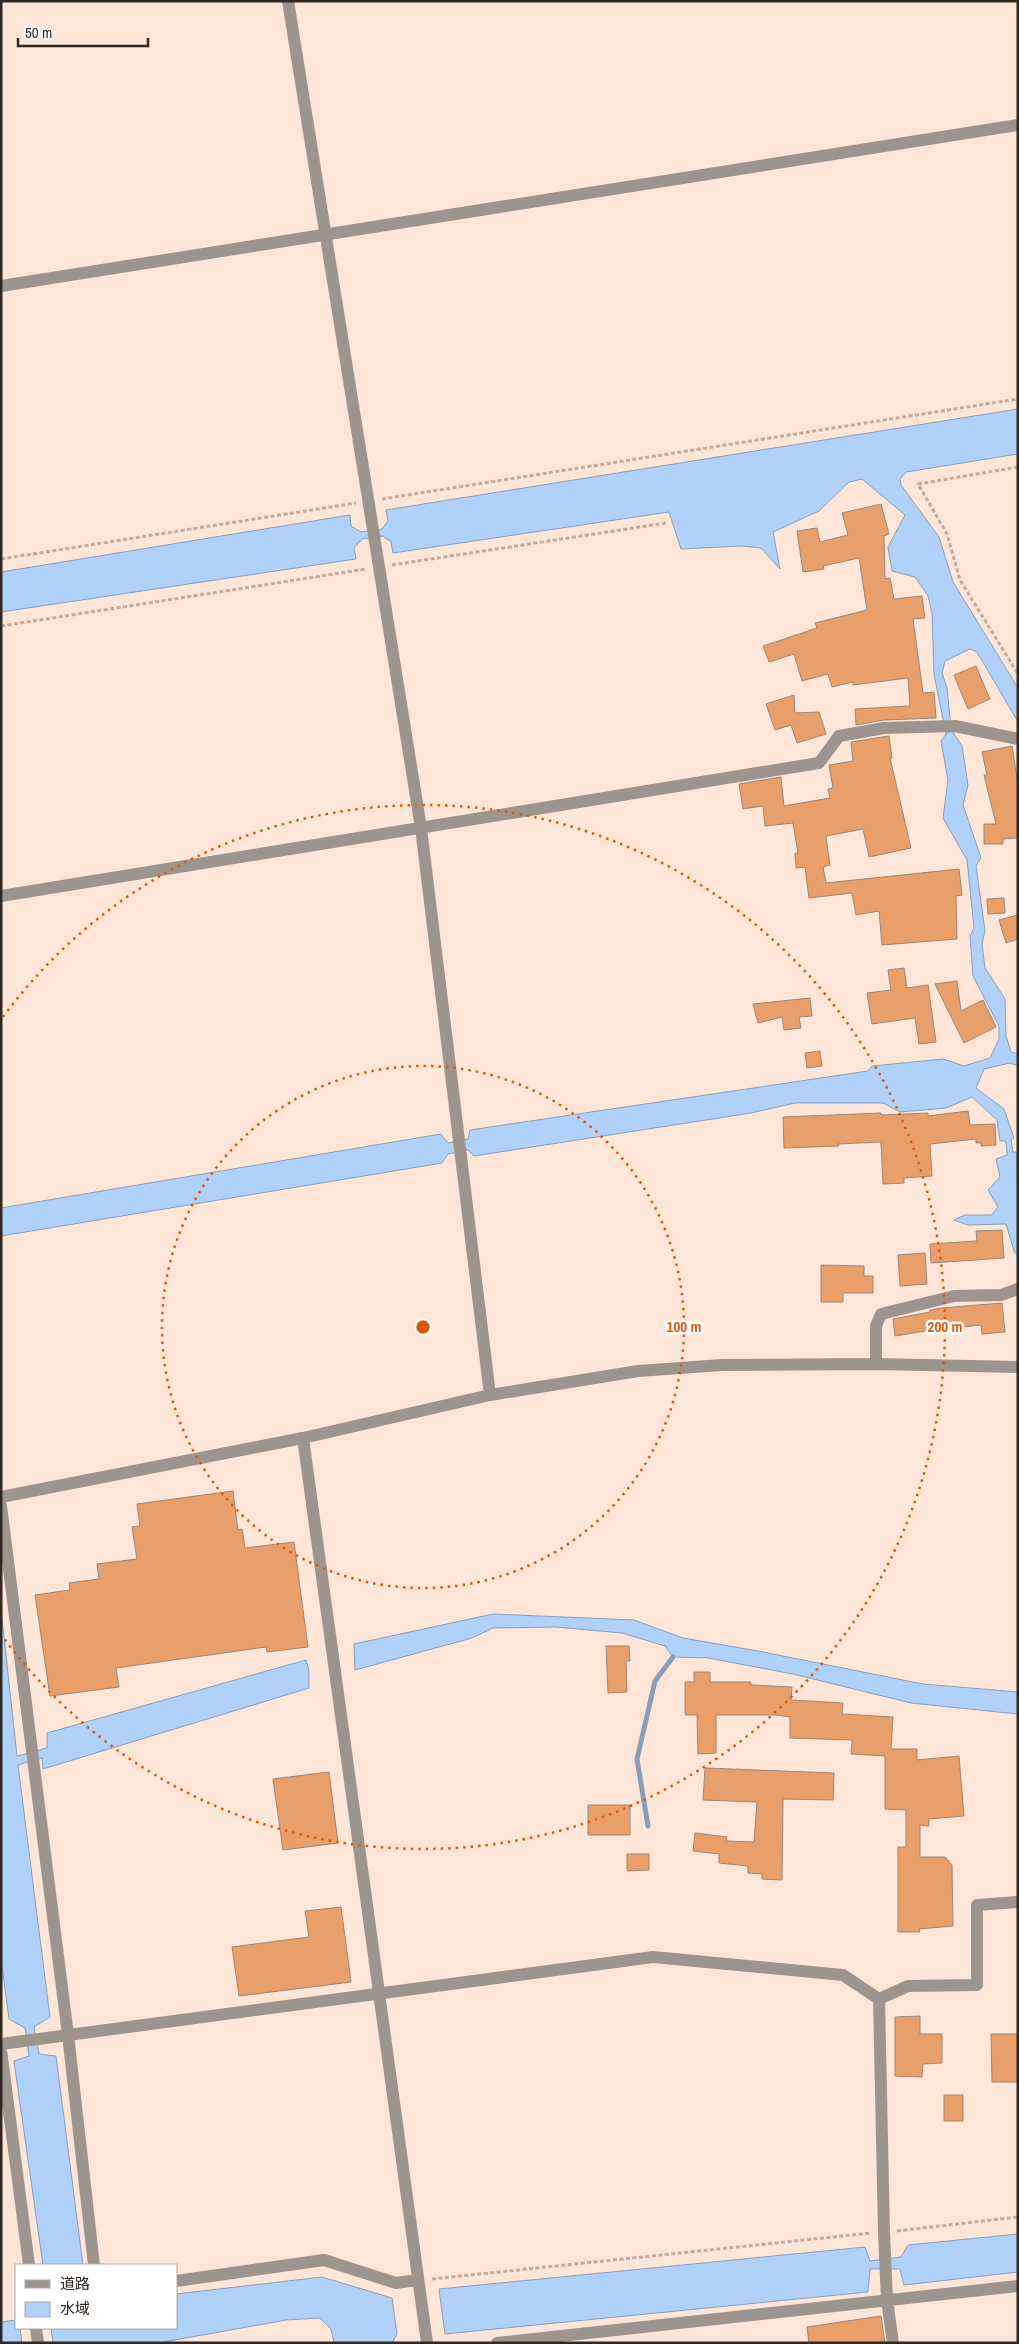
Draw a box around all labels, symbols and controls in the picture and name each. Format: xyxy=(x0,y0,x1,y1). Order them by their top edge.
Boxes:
scale bar xyxy=(18,15,148,47)
text: 50 m xyxy=(25,22,52,43)
text: 100 m xyxy=(667,1316,701,1337)
text: 200 m xyxy=(928,1316,962,1337)
centre of rings xyxy=(414,1318,432,1336)
legend xyxy=(15,2264,178,2329)
text: 道路 xyxy=(60,2273,90,2294)
text: 水域 xyxy=(60,2298,90,2319)

